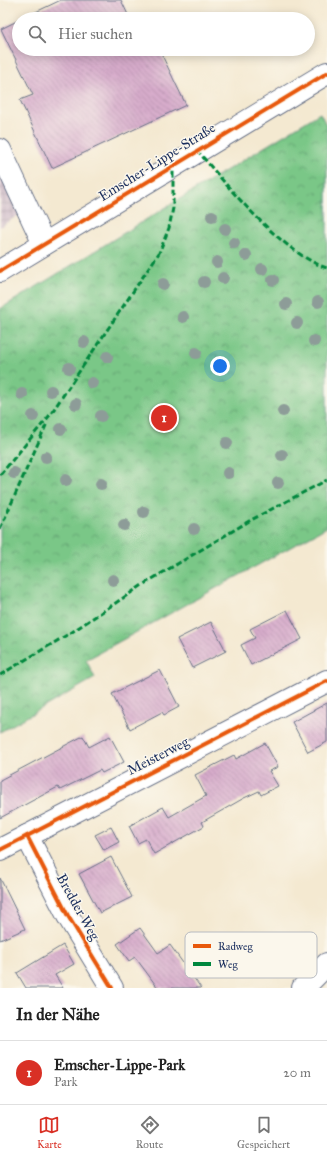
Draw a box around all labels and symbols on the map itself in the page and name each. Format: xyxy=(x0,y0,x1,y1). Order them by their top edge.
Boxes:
street label: Emscher-Lippe-Straße xyxy=(95,119,219,205)
your location xyxy=(210,356,230,376)
pin: 1 xyxy=(151,403,177,433)
street label: Meisterweg xyxy=(124,733,192,779)
street label: Bredder Weg xyxy=(53,871,103,944)
legend xyxy=(185,932,317,978)
text: Radweg xyxy=(218,940,254,953)
text: Weg xyxy=(218,958,239,971)

